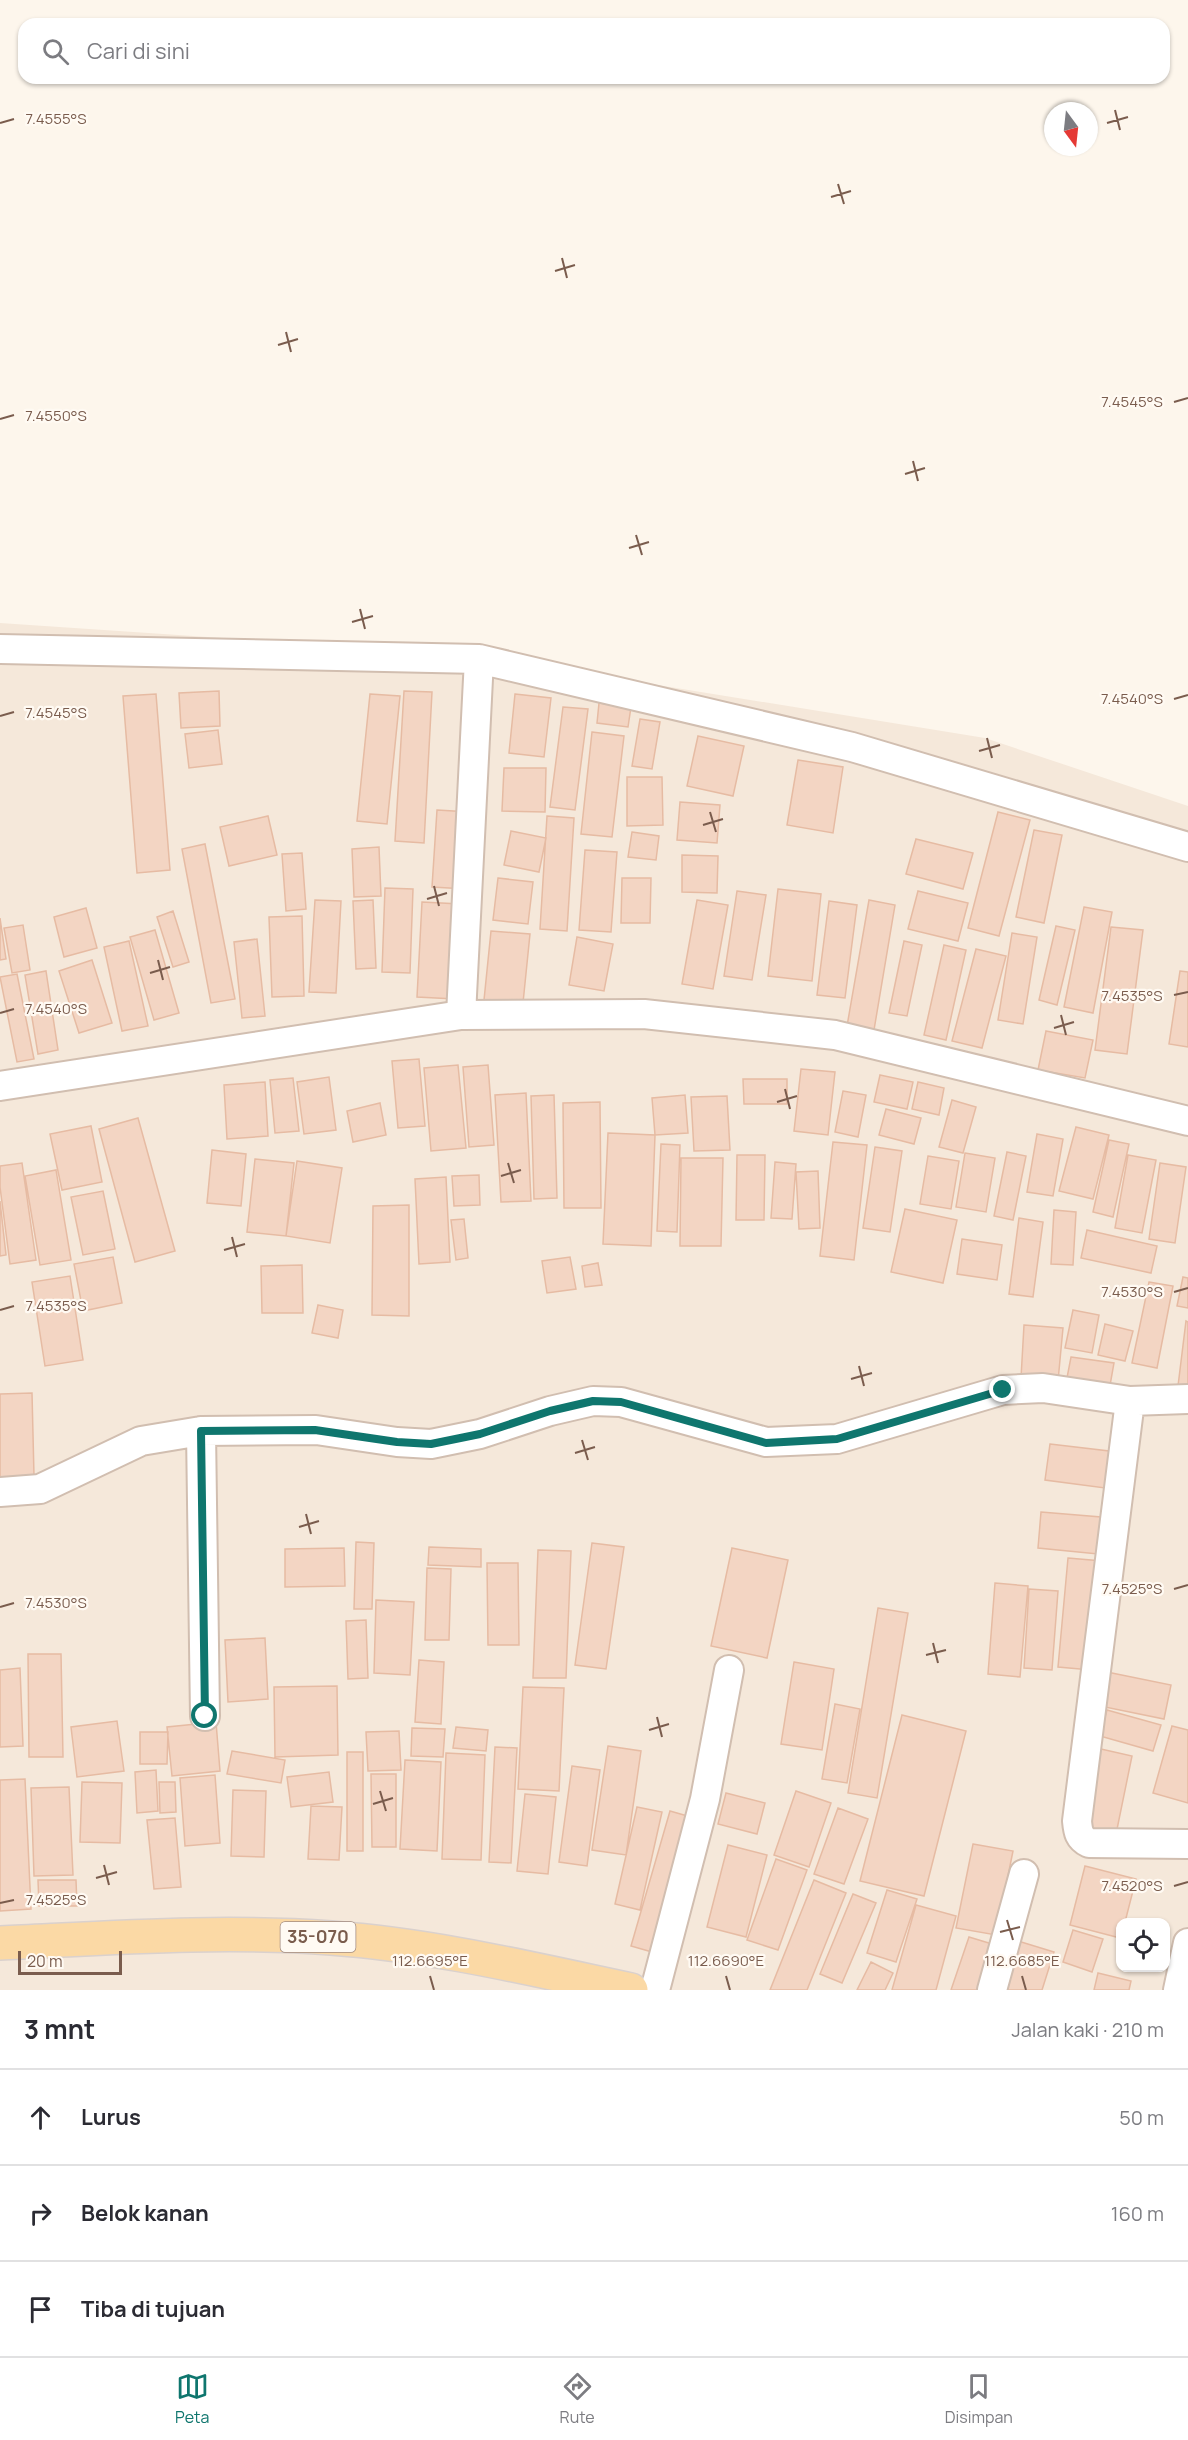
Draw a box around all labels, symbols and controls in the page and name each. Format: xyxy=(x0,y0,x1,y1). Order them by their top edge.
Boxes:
search box xyxy=(18,18,1170,84)
icon: search xyxy=(39,35,72,68)
text: Cari di sini xyxy=(87,36,190,66)
north arrow xyxy=(1044,102,1098,156)
text: 7.4555°S xyxy=(25,108,87,129)
text: 7.4545°S xyxy=(1101,391,1163,412)
text: 7.4550°S xyxy=(25,405,87,426)
text: 7.4540°S xyxy=(1101,688,1163,709)
text: 7.4545°S xyxy=(25,702,87,723)
text: 7.4535°S xyxy=(1102,985,1162,1006)
text: 7.4540°S xyxy=(25,998,87,1019)
text: 7.4530°S xyxy=(1101,1281,1163,1302)
text: 7.4535°S xyxy=(26,1295,86,1316)
route end xyxy=(989,1376,1015,1402)
text: 7.4525°S xyxy=(1102,1578,1162,1599)
text: 7.4530°S xyxy=(25,1592,87,1613)
route start xyxy=(191,1702,217,1728)
text: 7.4520°S xyxy=(1101,1875,1163,1896)
text: 7.4525°S xyxy=(26,1889,86,1910)
map controls xyxy=(1116,1918,1170,1972)
button: locate xyxy=(1116,1918,1170,1972)
road number: 35-070 xyxy=(280,1922,356,1952)
scale bar xyxy=(18,1948,122,1976)
text: 20 m xyxy=(27,1950,63,1972)
text: 112.6695°E xyxy=(392,1950,468,1971)
text: 112.6690°E xyxy=(688,1950,764,1971)
text: 112.6685°E xyxy=(984,1950,1060,1971)
text: 3 mnt xyxy=(24,2011,95,2047)
text: Jalan kaki · 210 m xyxy=(1011,2016,1164,2043)
icon: ahead xyxy=(24,2101,57,2134)
text: Lurus xyxy=(81,2102,141,2132)
text: 50 m xyxy=(1119,2104,1164,2131)
icon: right xyxy=(24,2197,57,2230)
text: Belok kanan xyxy=(81,2198,209,2228)
text: 160 m xyxy=(1111,2200,1164,2227)
icon: arrive xyxy=(24,2293,57,2326)
text: Tiba di tujuan xyxy=(81,2294,225,2324)
tab: Peta xyxy=(175,2370,209,2428)
tab: Rute xyxy=(560,2370,595,2428)
tab: Disimpan xyxy=(945,2370,1013,2428)

